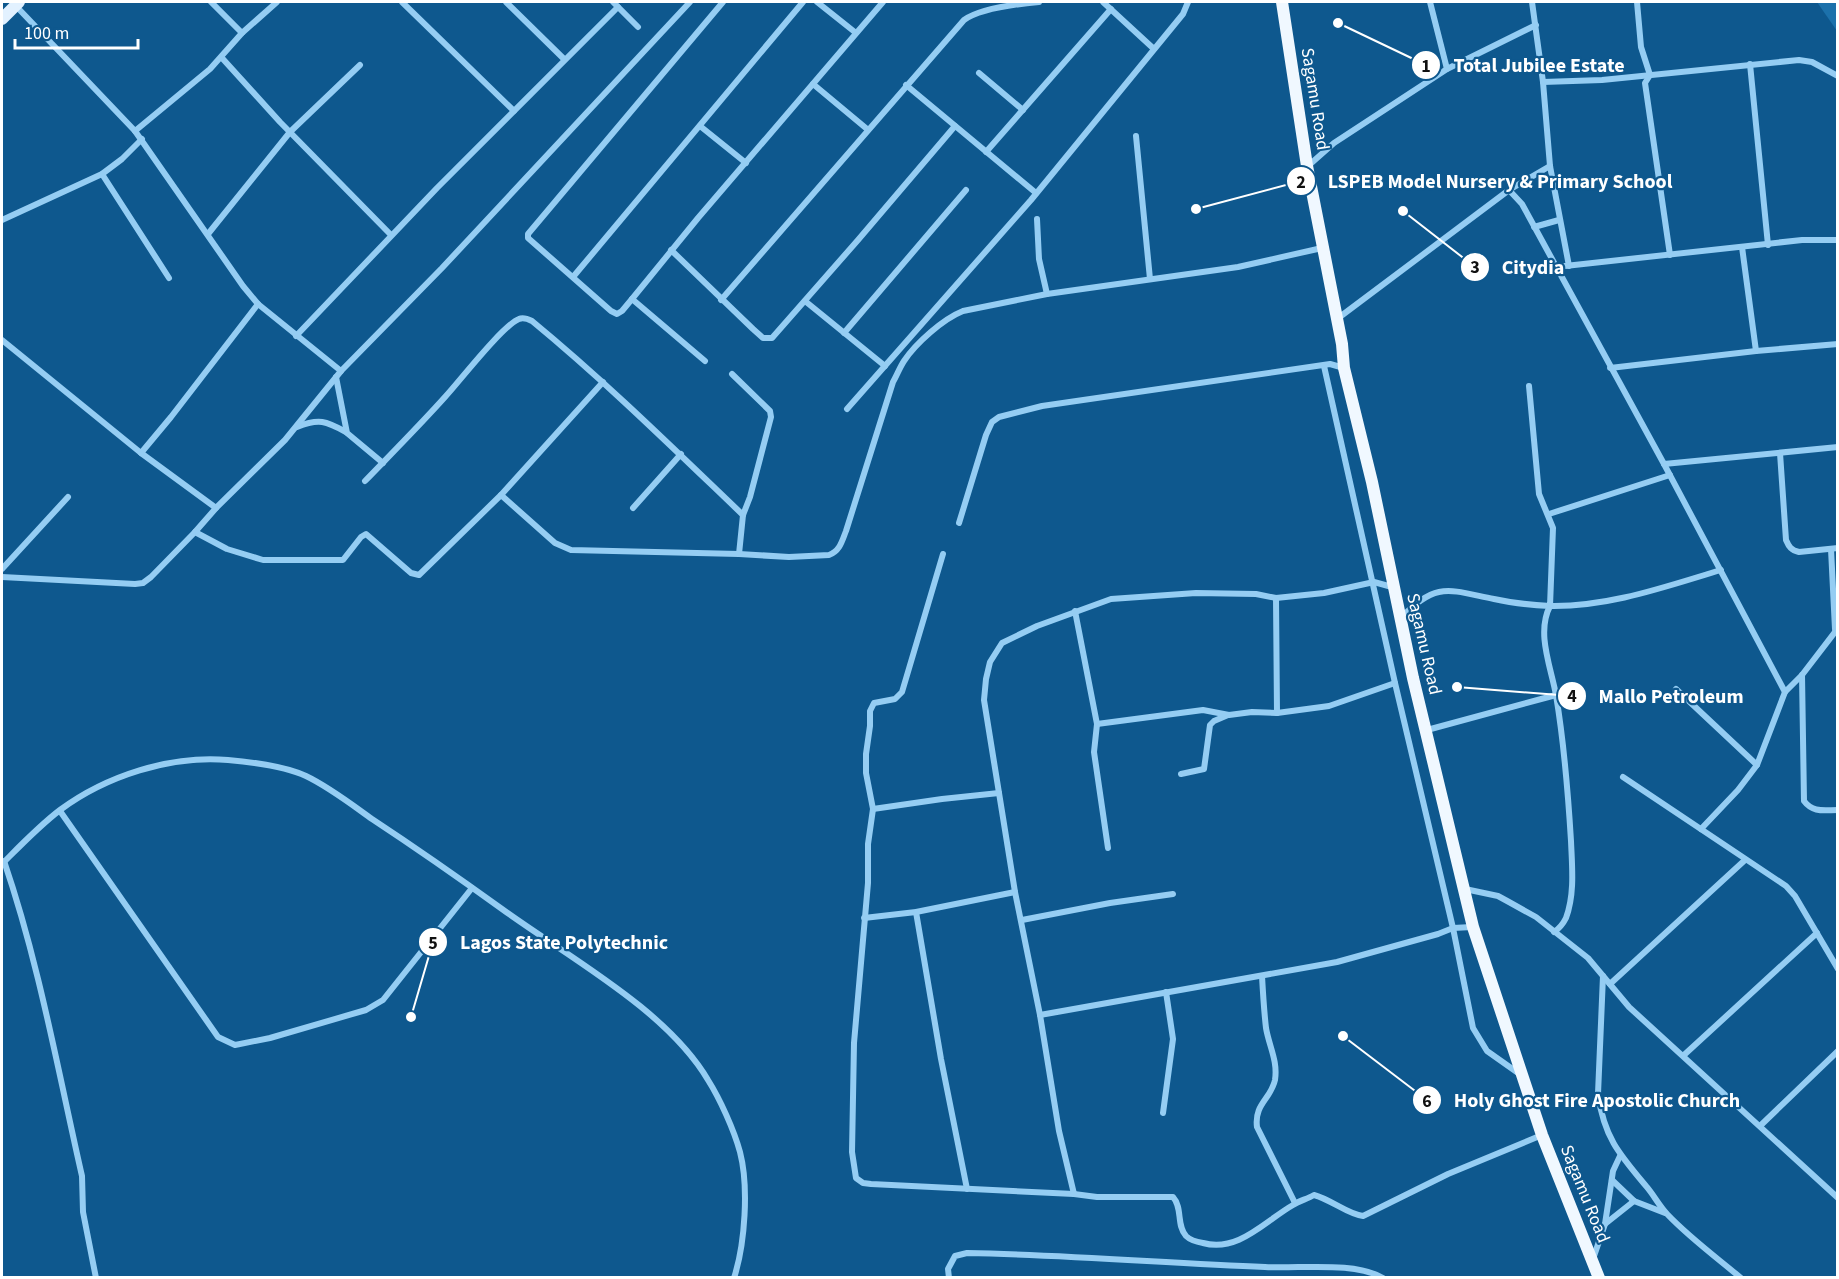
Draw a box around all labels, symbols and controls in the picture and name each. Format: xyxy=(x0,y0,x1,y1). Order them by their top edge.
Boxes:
scale bar xyxy=(15,12,138,50)
text: 100 m xyxy=(24,21,69,46)
street label: Sagamu Road xyxy=(1295,46,1335,152)
callout: Total Jubilee Estate xyxy=(1411,46,1636,84)
text: Total Jubilee Estate xyxy=(1453,52,1625,80)
text: 1 xyxy=(1421,54,1431,79)
callout: LSPEB Model Nursery & Primary School xyxy=(1286,162,1684,200)
text: LSPEB Model Nursery & Primary School xyxy=(1328,168,1673,196)
text: 2 xyxy=(1296,170,1306,195)
callout: Citydia xyxy=(1460,248,1576,286)
text: Citydia xyxy=(1502,254,1564,282)
text: 3 xyxy=(1470,255,1480,280)
street label: Sagamu Road xyxy=(1400,591,1448,697)
callout: Mallo Petroleum xyxy=(1557,677,1756,715)
text: Mallo Petroleum xyxy=(1598,683,1744,711)
text: 4 xyxy=(1567,684,1577,709)
callout: Lagos State Polytechnic xyxy=(418,923,680,961)
text: Lagos State Polytechnic xyxy=(460,929,668,957)
text: 5 xyxy=(428,931,438,956)
callout: Holy Ghost Fire Apostolic Church xyxy=(1412,1081,1752,1119)
text: Holy Ghost Fire Apostolic Church xyxy=(1454,1087,1740,1115)
text: 6 xyxy=(1422,1089,1432,1114)
street label: Sagamu Road xyxy=(1554,1141,1616,1247)

